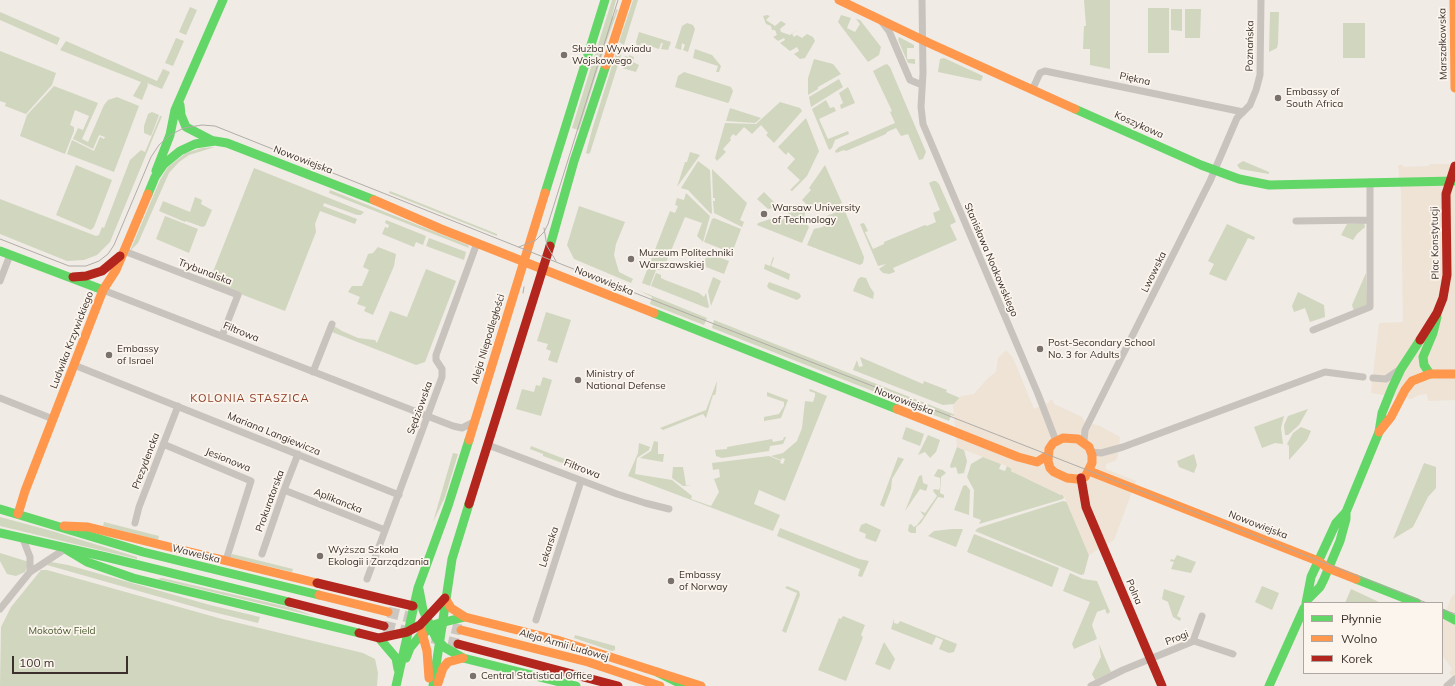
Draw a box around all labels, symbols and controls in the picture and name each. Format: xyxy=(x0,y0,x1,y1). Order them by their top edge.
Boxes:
street label: Marszałkowska xyxy=(1436,8,1450,80)
street label: Poznańska xyxy=(1244,20,1256,72)
place label: Służba Wywiadu Wojskowego xyxy=(572,43,651,66)
marker: Służba Wywiadu Wojskowego xyxy=(559,50,569,60)
street label: Piękna xyxy=(1118,70,1152,88)
place label: Embassy of South Africa xyxy=(1286,86,1343,110)
marker: Embassy of South Africa xyxy=(1273,93,1283,103)
street label: Koszykowa xyxy=(1113,109,1165,141)
street label: Nowowiejska xyxy=(272,143,334,177)
street label: Stanisława Noakowskiego xyxy=(962,201,1020,319)
place label: Warsaw University of Technology xyxy=(772,202,860,226)
street label: Plac Konstytucji xyxy=(1428,206,1442,280)
marker: Warsaw University of Technology xyxy=(759,209,769,219)
place label: Muzeum Politechniki Warszawskiej xyxy=(639,247,733,270)
street label: Lwowska xyxy=(1139,250,1169,294)
marker: Muzeum Politechniki Warszawskiej xyxy=(626,254,636,264)
street label: Trybunalska xyxy=(176,256,234,288)
street label: Nowowiejska xyxy=(573,264,635,298)
street label: Ludwika Krzywickiego xyxy=(48,290,96,390)
street label: Aleja Niepodległości xyxy=(469,293,507,385)
street label: Filtrowa xyxy=(221,319,261,345)
place label: Post-Secondary School No. 3 for Adults xyxy=(1048,337,1155,360)
place label: Embassy of Israel xyxy=(117,343,159,366)
marker: Post-Secondary School No. 3 for Adults xyxy=(1035,344,1045,354)
marker: Embassy of Israel xyxy=(104,350,114,360)
place label: Ministry of National Defense xyxy=(586,368,666,392)
marker: Ministry of National Defense xyxy=(573,375,583,385)
street label: Sędziowska xyxy=(405,380,435,436)
street label: Nowowiejska xyxy=(873,384,935,418)
district label: KOLONIA STASZICA xyxy=(190,392,310,406)
street label: Mariana Langiewicza xyxy=(226,410,322,458)
street label: Prezydencka xyxy=(130,431,162,491)
street label: Jesionowa xyxy=(204,445,252,475)
street label: Filtrowa xyxy=(562,457,602,481)
street label: Prokuratorska xyxy=(253,468,287,534)
street label: Aplikancka xyxy=(312,486,364,516)
street label: Nowowiejska xyxy=(1227,508,1289,542)
street label: Lekarska xyxy=(537,525,561,569)
street label: Wawelska xyxy=(171,542,221,566)
place label: Wyższa Szkoła Ekologii i Zarządzania xyxy=(328,544,429,568)
marker: Wyższa Szkoła Ekologii i Zarządzania xyxy=(315,551,325,561)
place label: Embassy of Norway xyxy=(679,569,728,592)
marker: Embassy of Norway xyxy=(666,576,676,586)
street label: Polna xyxy=(1123,578,1145,606)
legend xyxy=(1303,602,1443,674)
text: Płynnie xyxy=(1341,611,1382,626)
park label: Mokotów Field xyxy=(28,625,96,637)
street label: Aleja Armii Ludowej xyxy=(518,626,610,664)
street label: Progi xyxy=(1164,628,1190,648)
text: Wolno xyxy=(1341,631,1377,646)
scale bar xyxy=(14,648,130,674)
text: Korek xyxy=(1341,651,1372,666)
text: 100 m xyxy=(19,655,54,670)
place label: Central Statistical Office xyxy=(481,670,592,682)
marker: Central Statistical Office xyxy=(468,671,478,681)

